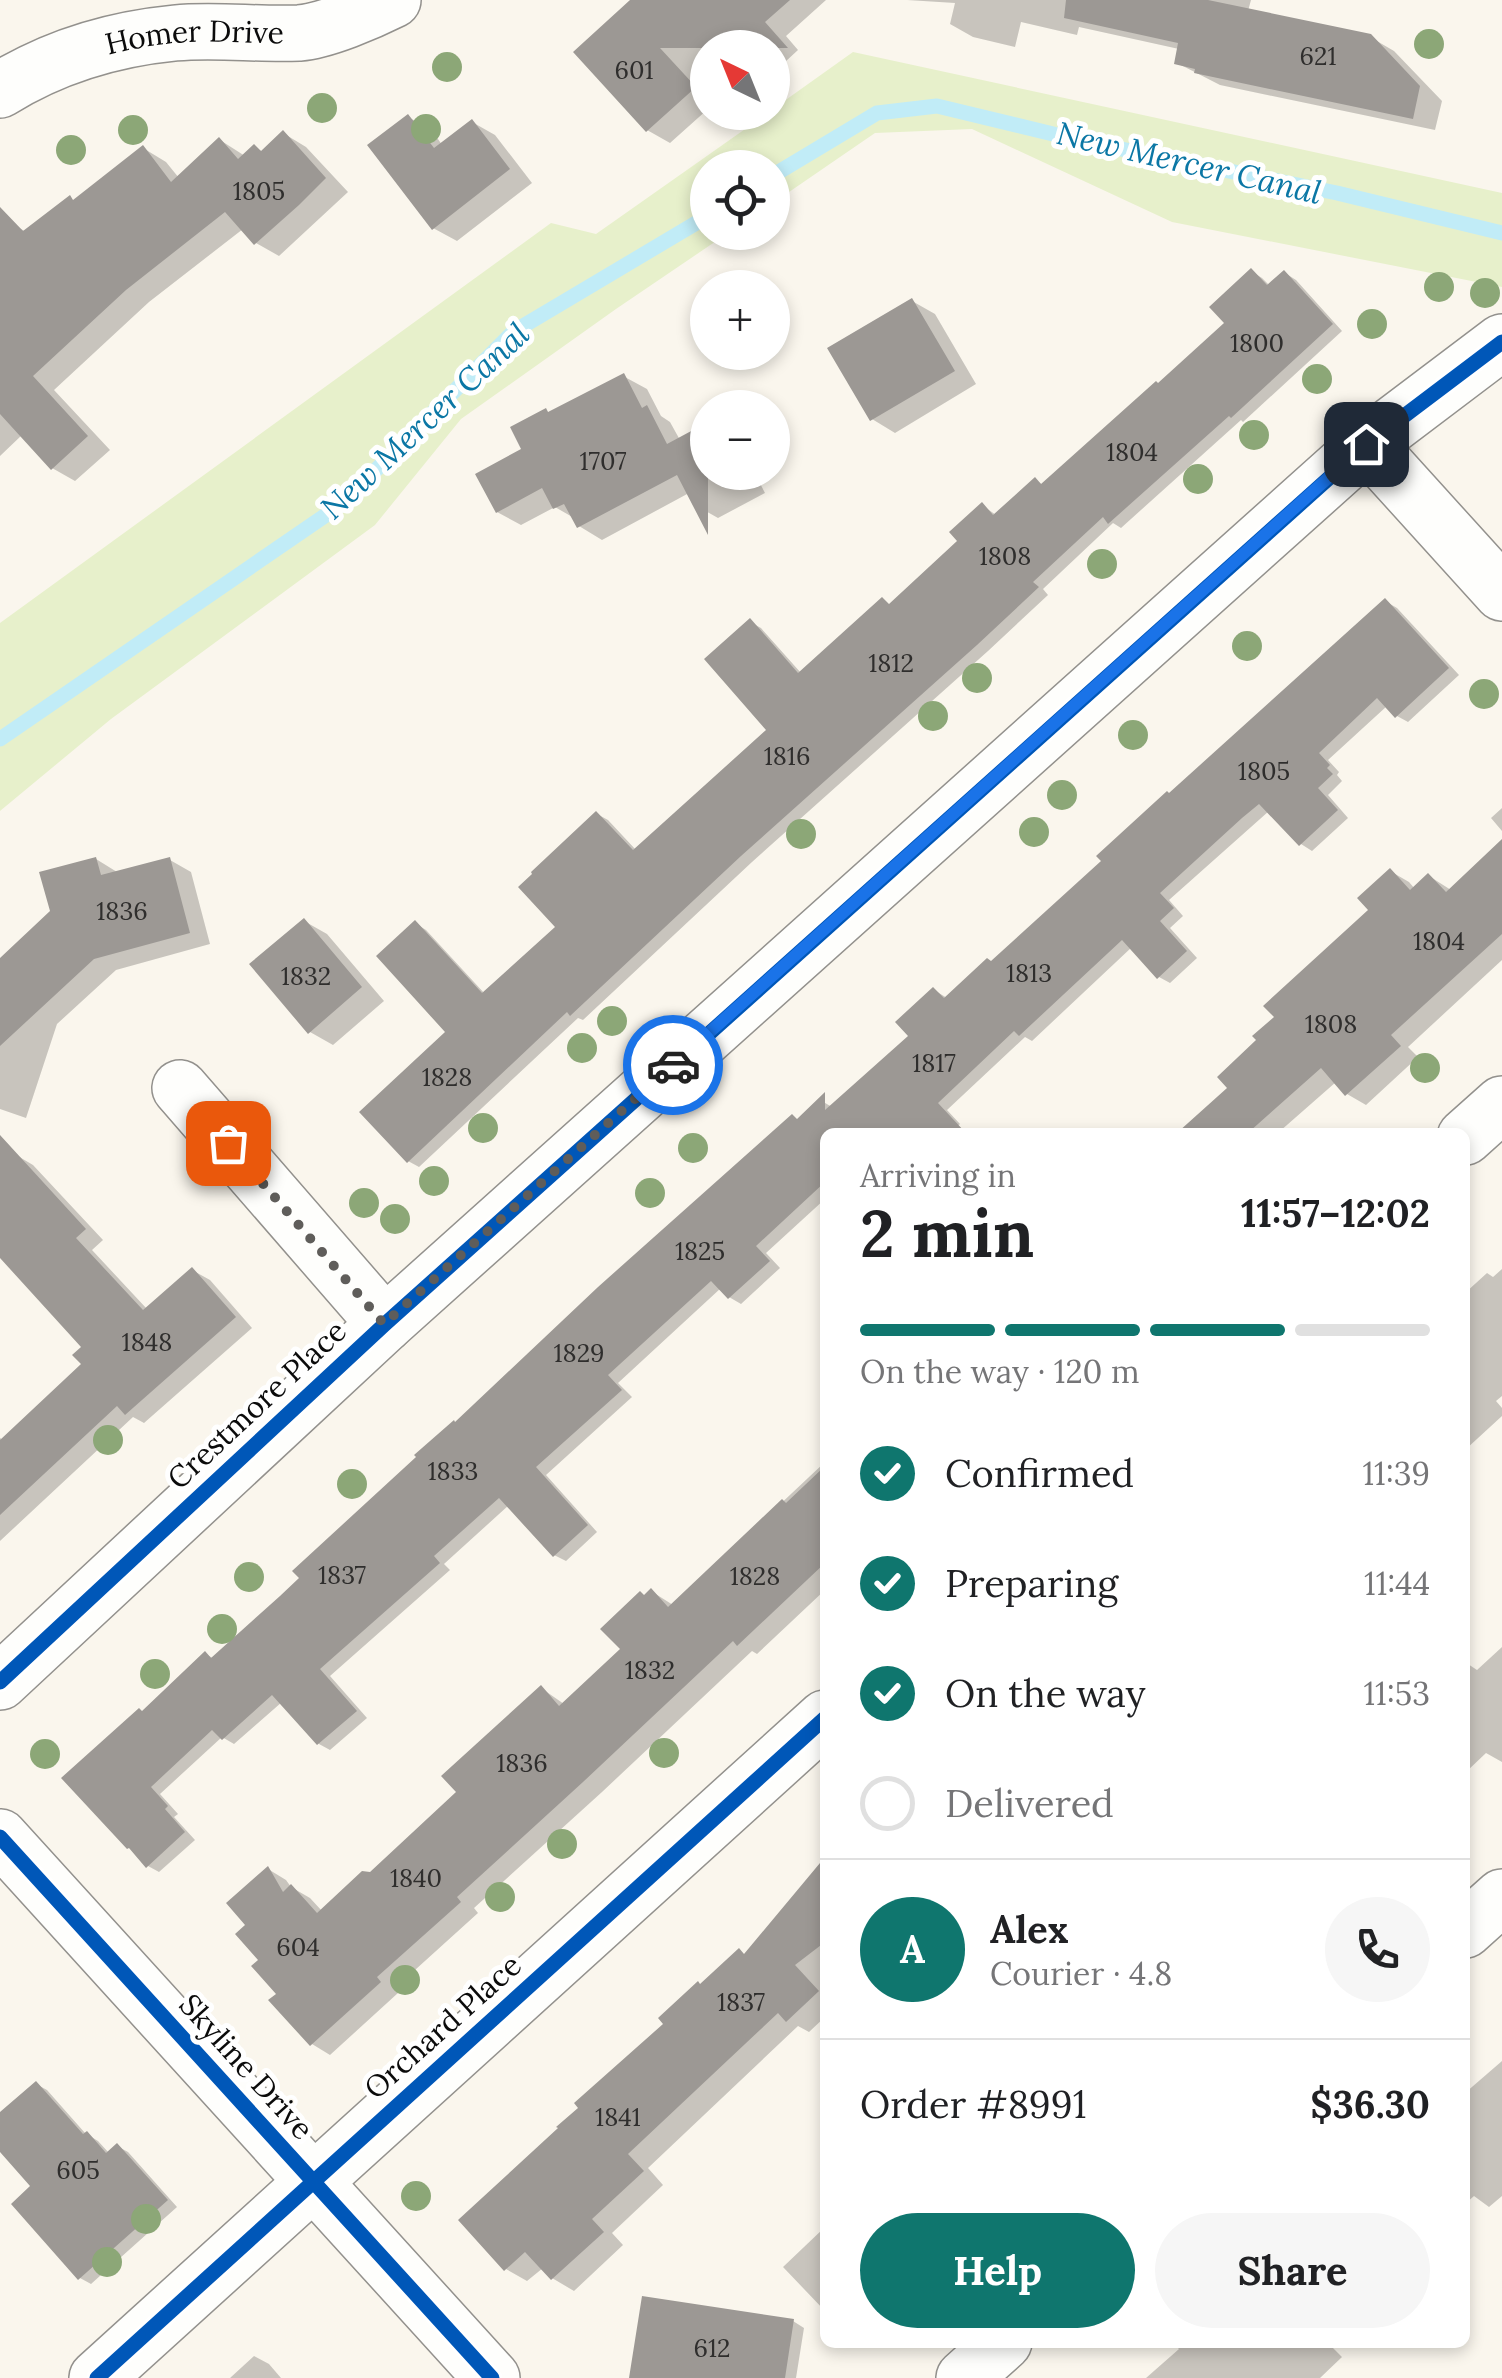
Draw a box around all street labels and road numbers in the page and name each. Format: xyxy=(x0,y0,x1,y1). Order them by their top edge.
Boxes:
street label: Homer Drive xyxy=(101,12,284,63)
street label: Crestmore Place xyxy=(159,1312,354,1497)
street label: Orchard Place xyxy=(356,1946,529,2107)
street label: Skyline Drive xyxy=(171,1986,322,2148)

